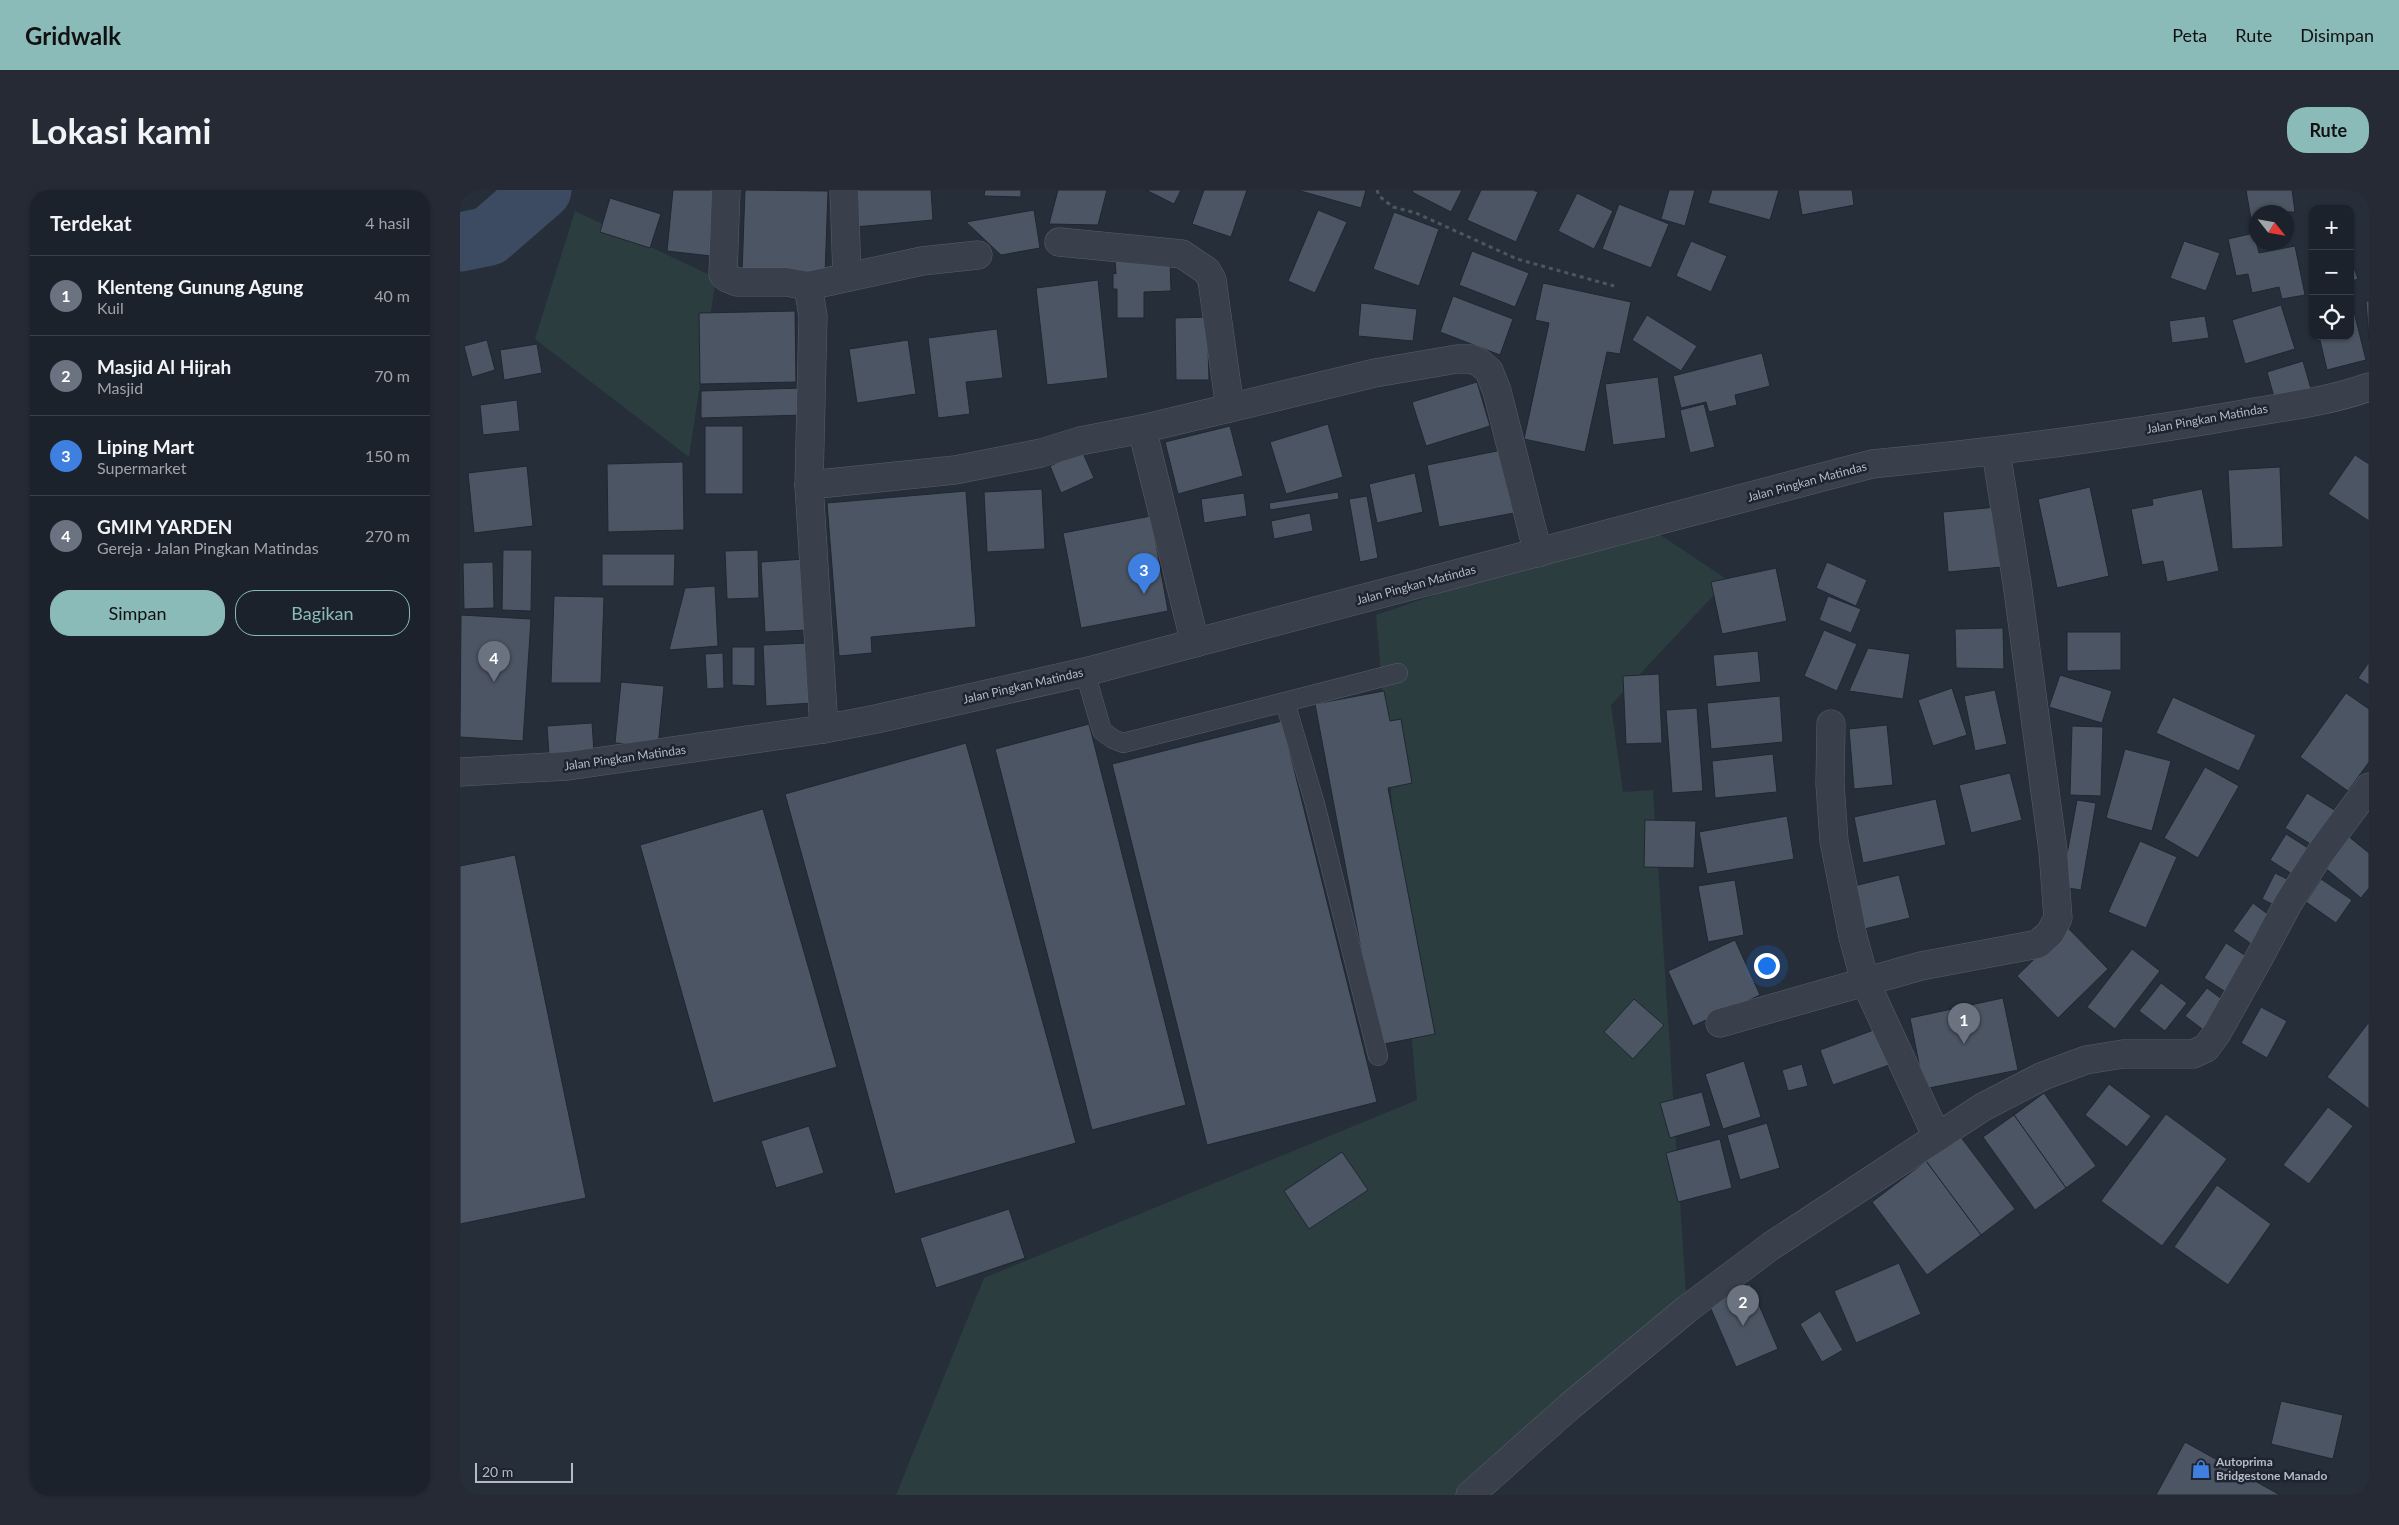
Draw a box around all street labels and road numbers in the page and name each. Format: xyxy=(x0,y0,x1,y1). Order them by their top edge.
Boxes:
street label: Jalan Pingkan Matindas xyxy=(2145,400,2269,437)
street label: Jalan Pingkan Matindas xyxy=(1746,458,1868,505)
street label: Jalan Pingkan Matindas xyxy=(1355,561,1477,608)
street label: Jalan Pingkan Matindas xyxy=(961,664,1084,707)
street label: Jalan Pingkan Matindas xyxy=(563,742,687,773)

